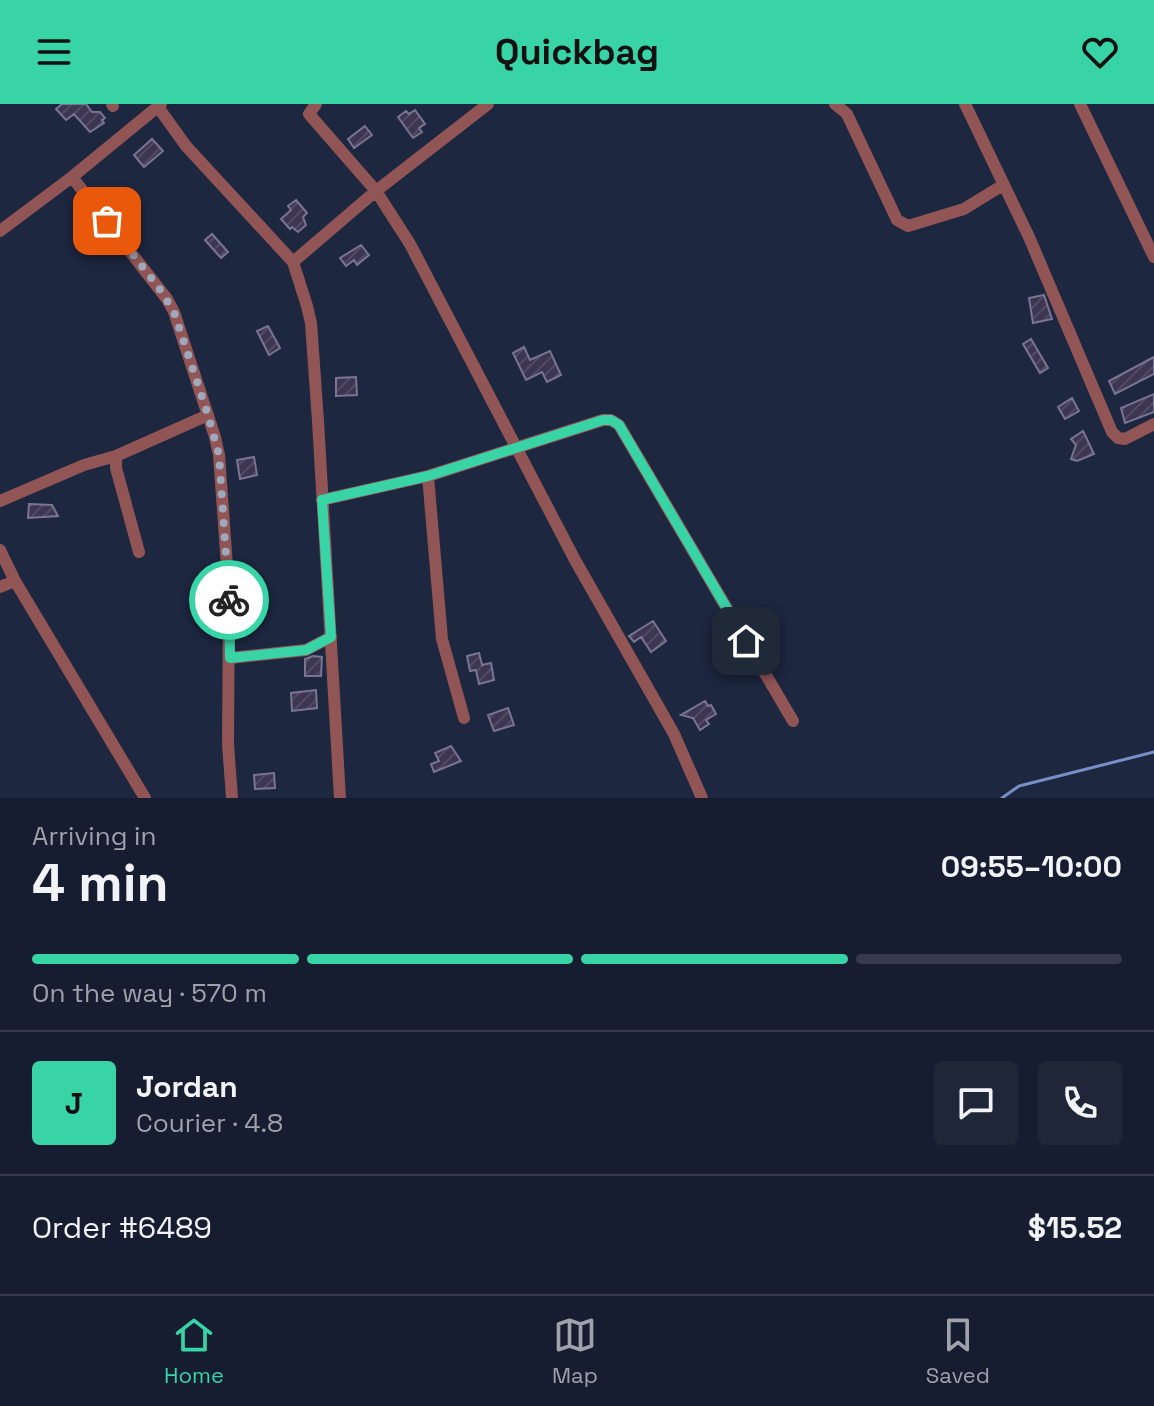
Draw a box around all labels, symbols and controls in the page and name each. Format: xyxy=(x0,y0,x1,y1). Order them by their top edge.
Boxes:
text: Quickbag xyxy=(495,29,659,75)
icon: menu xyxy=(32,30,76,74)
icon: heart xyxy=(1078,30,1122,74)
pin xyxy=(73,187,141,255)
icon: bag xyxy=(85,199,129,243)
courier xyxy=(189,560,269,640)
icon: bike xyxy=(207,578,251,622)
pin xyxy=(712,607,780,675)
icon: home xyxy=(724,619,768,663)
text: Arriving in xyxy=(32,819,156,853)
text: 09:55–10:00 xyxy=(941,847,1122,886)
text: 4 min xyxy=(32,850,169,916)
text: On the way · 570 m xyxy=(32,976,267,1010)
button: chat xyxy=(934,1061,1018,1145)
button: phone xyxy=(1038,1061,1122,1145)
text: Jordan xyxy=(136,1067,238,1106)
text: J xyxy=(65,1084,83,1123)
text: Courier · 4.8 xyxy=(136,1106,283,1140)
text: Order #6489 xyxy=(32,1208,212,1247)
text: $15.52 xyxy=(1028,1208,1122,1247)
tab: Home xyxy=(164,1313,224,1389)
tab: Map xyxy=(552,1313,598,1389)
tab: Saved xyxy=(926,1313,990,1389)

